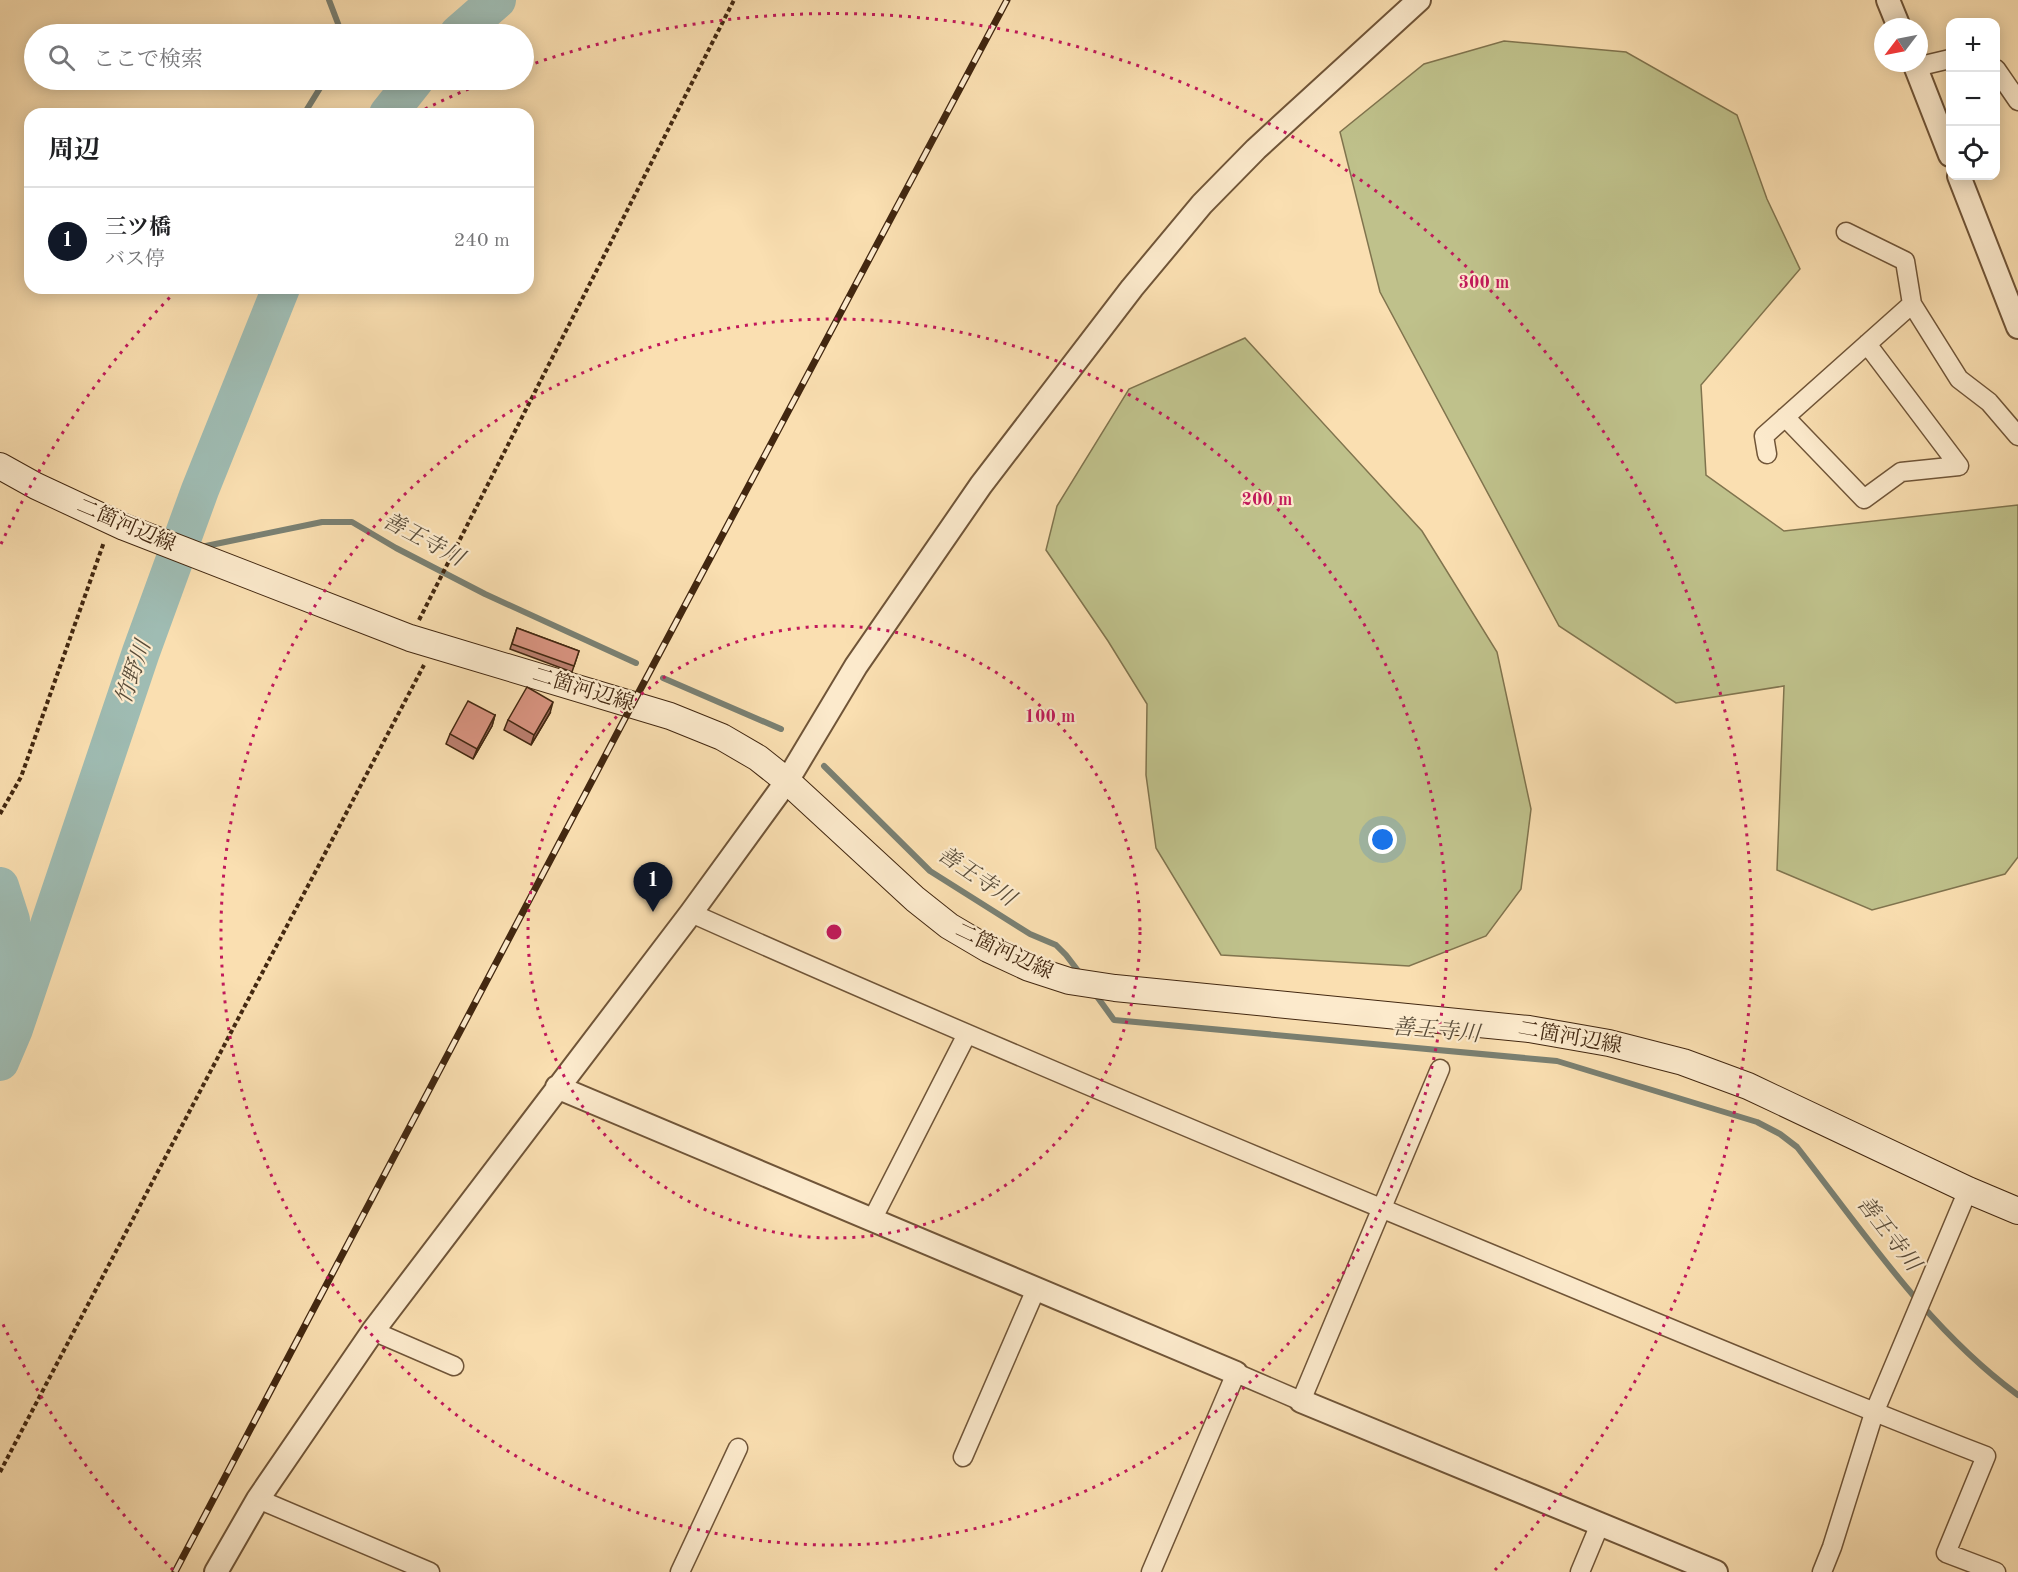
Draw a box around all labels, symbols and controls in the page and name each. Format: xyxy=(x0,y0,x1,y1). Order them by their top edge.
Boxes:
north arrow xyxy=(1874,18,1928,72)
map controls xyxy=(1946,18,2000,180)
button: + xyxy=(1946,18,2000,72)
search box xyxy=(24,24,534,90)
icon: search xyxy=(45,41,78,74)
text: ここで検索 xyxy=(93,49,203,71)
button: − xyxy=(1946,72,2000,126)
button: locate xyxy=(1946,126,2000,180)
text: 周辺 xyxy=(48,138,100,164)
text: 三ツ橋 xyxy=(105,217,171,239)
text: 1 xyxy=(62,231,73,251)
text: 240 m xyxy=(454,231,510,251)
text: バス停 xyxy=(105,250,165,270)
text: 300 m xyxy=(1459,274,1509,292)
text: 200 m xyxy=(1242,491,1292,509)
street label: 二箇河辺線 xyxy=(74,494,179,556)
water label: 善王寺川 xyxy=(379,508,470,571)
water label: 竹野川 xyxy=(111,636,156,708)
street label: 二箇河辺線 xyxy=(530,663,637,715)
text: 100 m xyxy=(1025,708,1075,726)
your location xyxy=(1368,825,1397,854)
water label: 善王寺川 xyxy=(933,842,1021,912)
pin: 1 xyxy=(634,862,672,912)
street label: 二箇河辺線 xyxy=(952,918,1057,984)
centre of rings xyxy=(824,922,844,942)
water label: 善王寺川 xyxy=(1391,1014,1483,1046)
street label: 二箇河辺線 xyxy=(1516,1017,1624,1057)
water label: 善王寺川 xyxy=(1852,1191,1927,1277)

